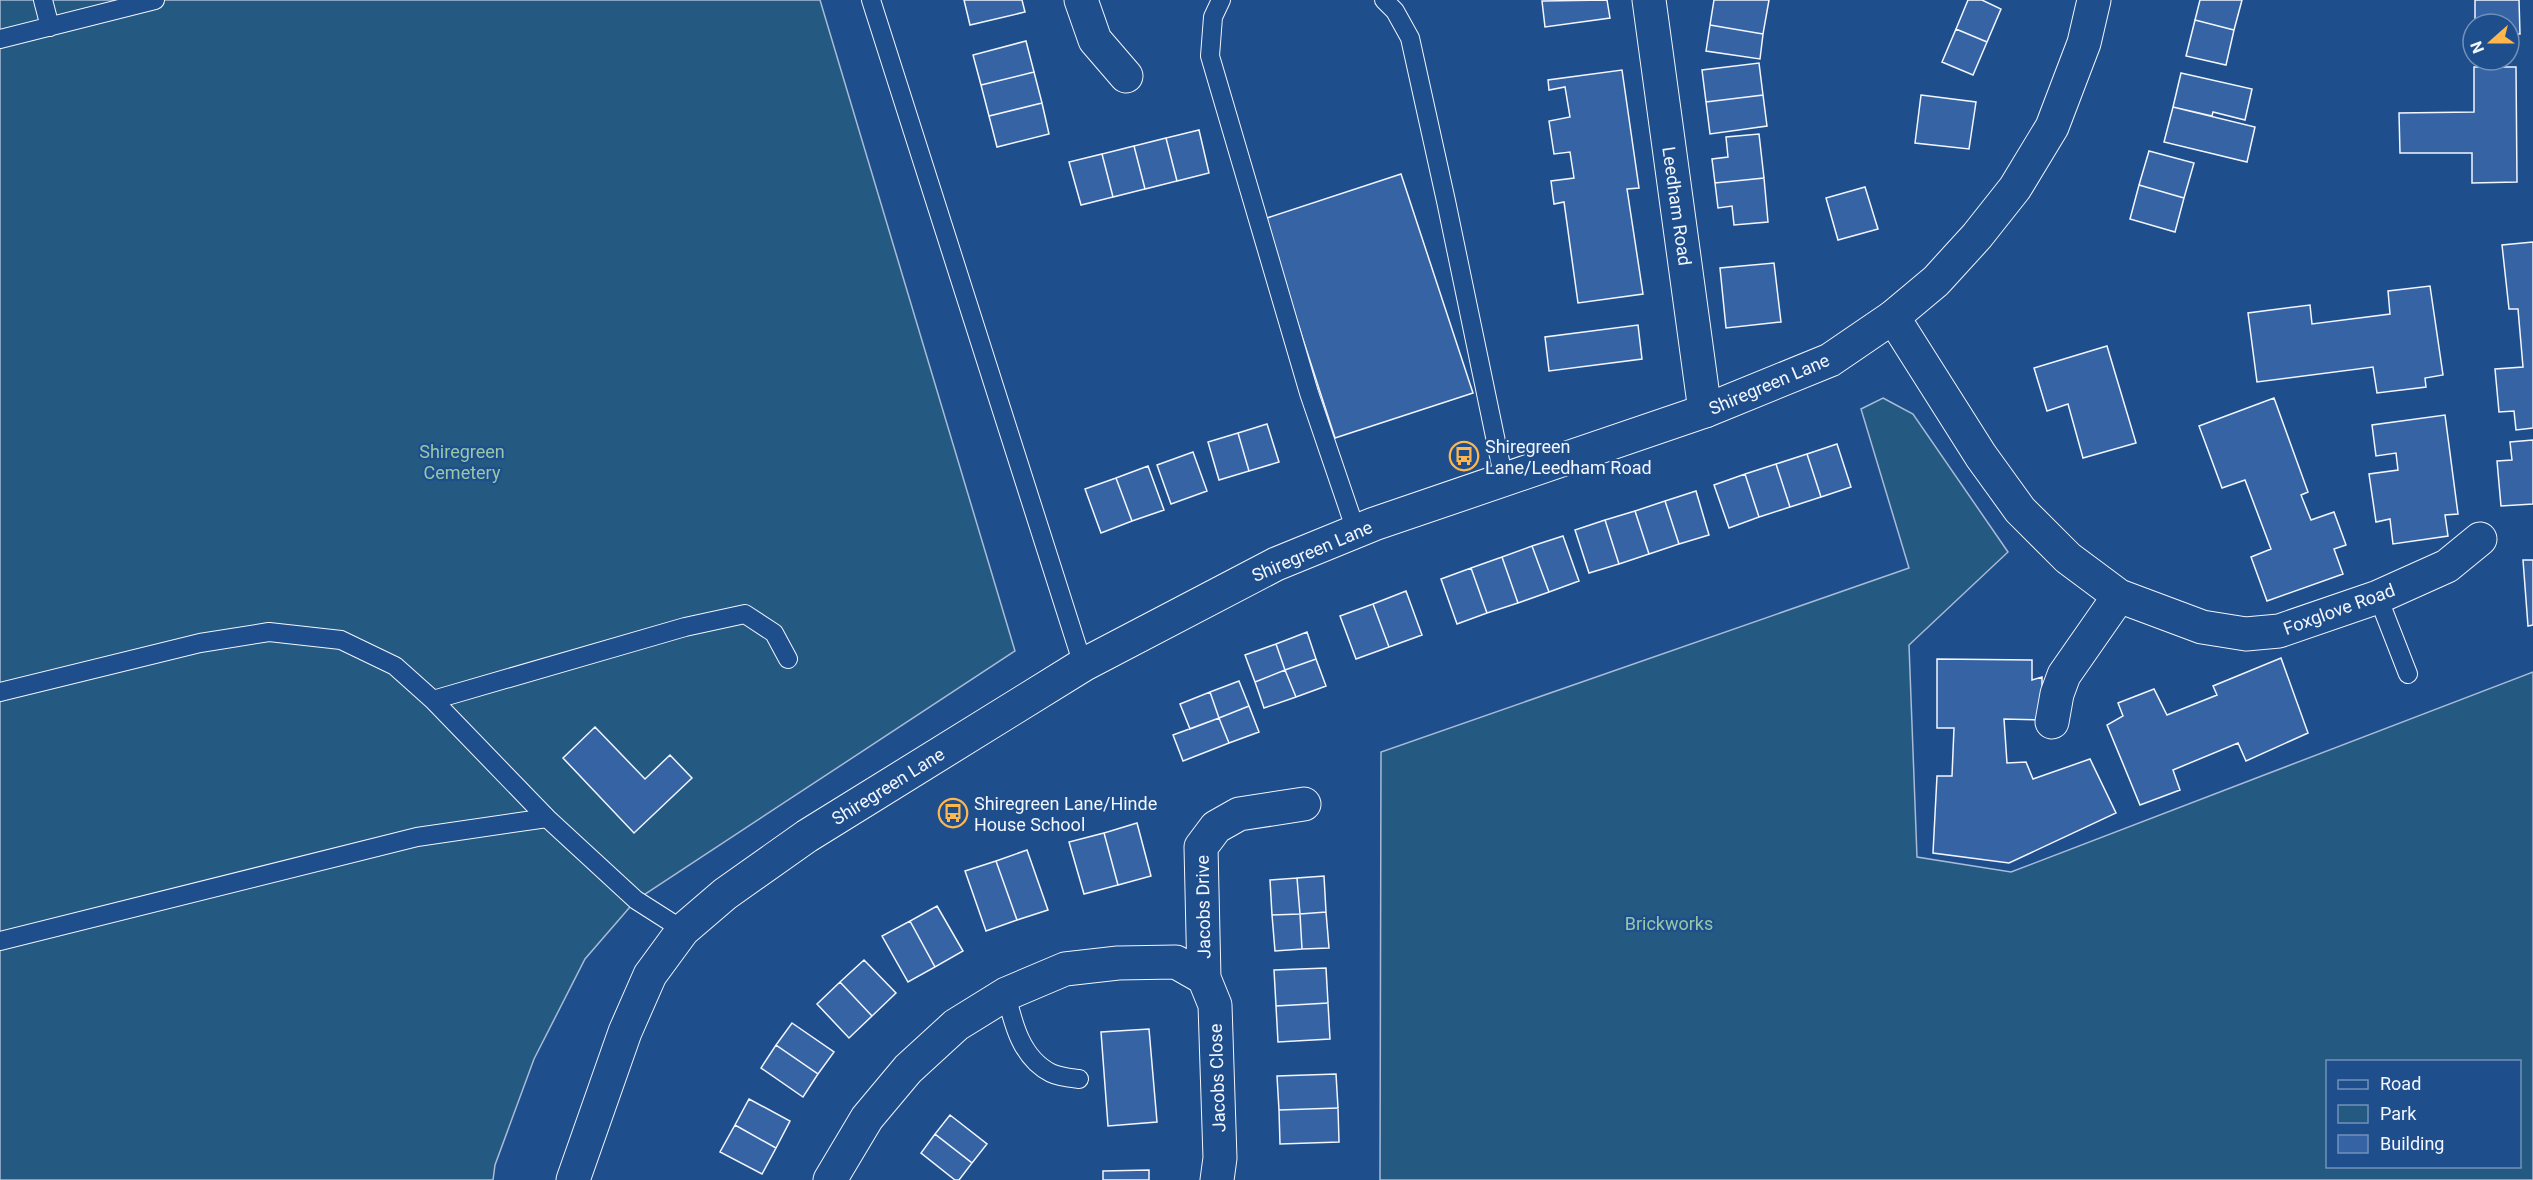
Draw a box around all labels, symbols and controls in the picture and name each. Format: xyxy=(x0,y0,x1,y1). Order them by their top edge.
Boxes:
north arrow xyxy=(2461,12,2521,72)
text: N xyxy=(2467,39,2488,56)
street label: Leedham Road xyxy=(1658,145,1696,267)
street label: Shiregreen Lane xyxy=(1706,349,1832,419)
place label: Shiregreen Lane/Leedham Road xyxy=(1485,436,1652,478)
bus stop icon: Shiregreen Lane/Leedham Road xyxy=(1448,440,1480,472)
park label: Shiregreen Cemetery xyxy=(419,441,505,483)
street label: Shiregreen Lane xyxy=(1249,516,1375,586)
street label: Foxglove Road xyxy=(2280,579,2398,639)
street label: Shiregreen Lane xyxy=(828,743,948,829)
place label: Shiregreen Lane/Hinde House School xyxy=(974,793,1157,835)
bus stop icon: Shiregreen Lane/Hinde House School xyxy=(937,797,969,829)
street label: Jacobs Drive xyxy=(1192,855,1214,959)
park label: Brickworks xyxy=(1625,913,1713,934)
street label: Jacobs Close xyxy=(1205,1023,1229,1133)
legend xyxy=(2326,1060,2521,1168)
text: Road xyxy=(2380,1073,2421,1094)
text: Park xyxy=(2380,1103,2417,1124)
text: Building xyxy=(2380,1133,2444,1154)

